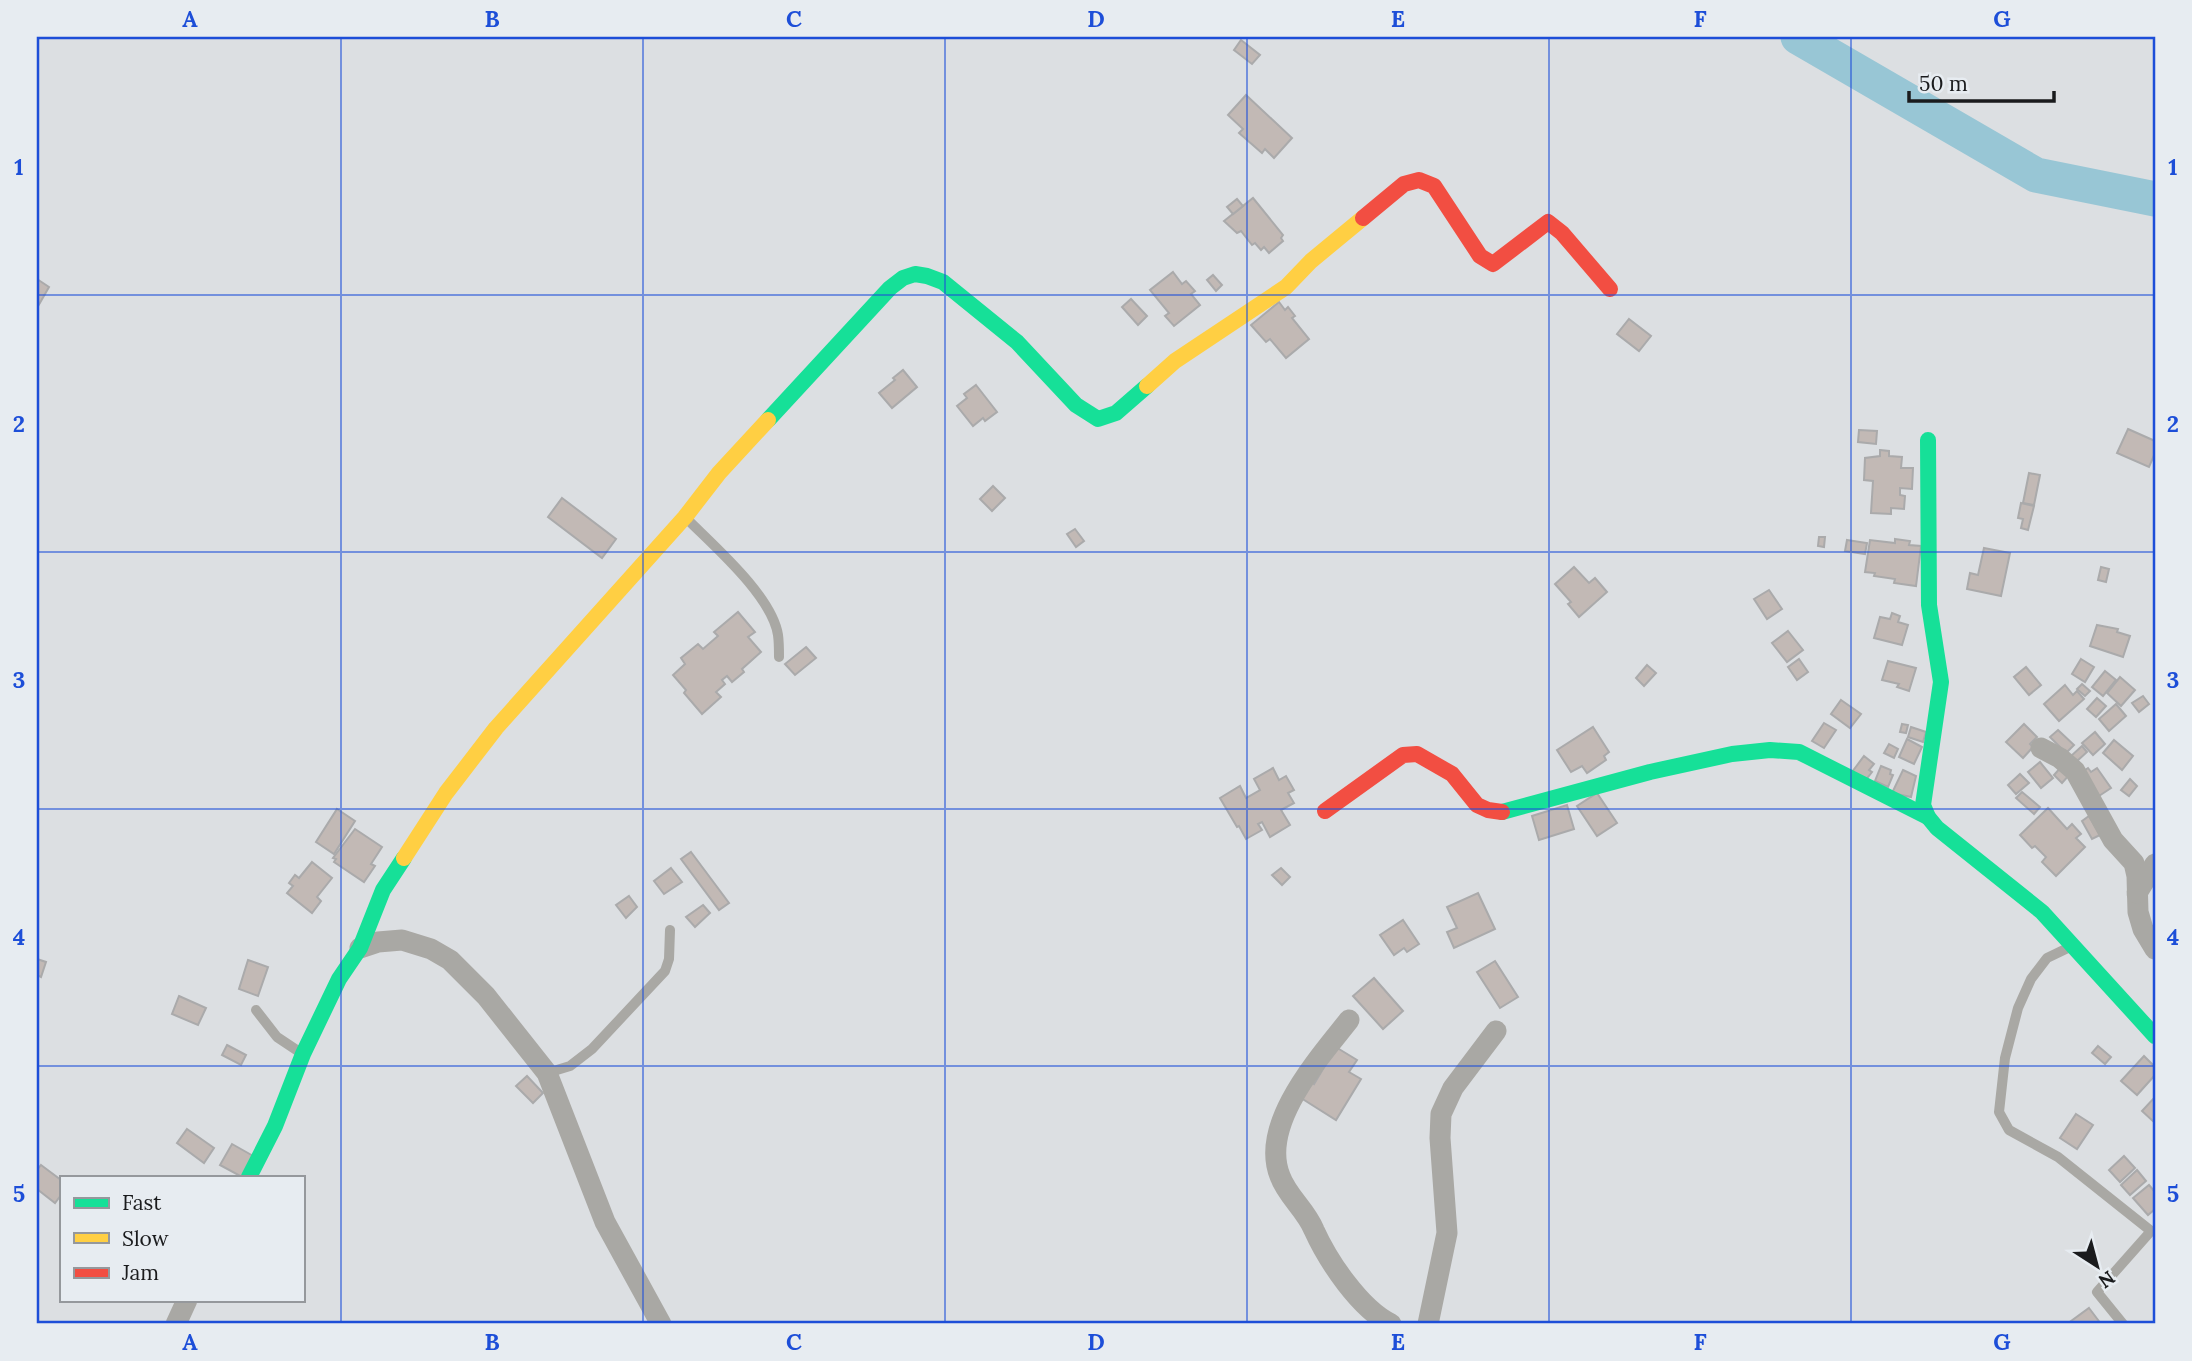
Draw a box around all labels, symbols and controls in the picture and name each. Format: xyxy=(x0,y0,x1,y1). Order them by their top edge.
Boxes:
text: A xyxy=(182,4,198,33)
text: B xyxy=(484,4,500,33)
text: C xyxy=(786,4,802,33)
text: D xyxy=(1087,4,1105,33)
text: E xyxy=(1391,4,1405,33)
text: F xyxy=(1693,4,1707,33)
text: G xyxy=(1993,4,2011,33)
scale bar xyxy=(1909,60,2054,104)
text: 50 m xyxy=(1919,70,1968,97)
text: 1 xyxy=(14,152,24,181)
text: 1 xyxy=(2168,152,2178,181)
text: 2 xyxy=(13,409,25,438)
text: 2 xyxy=(2167,409,2179,438)
text: 3 xyxy=(13,665,25,694)
text: 3 xyxy=(2167,665,2179,694)
text: 4 xyxy=(13,922,25,951)
text: 4 xyxy=(2167,922,2179,951)
legend xyxy=(60,1176,304,1302)
text: 5 xyxy=(13,1179,25,1208)
text: 5 xyxy=(2167,1179,2179,1208)
text: Fast xyxy=(122,1189,162,1216)
text: Slow xyxy=(122,1225,169,1252)
north arrow xyxy=(2062,1232,2132,1302)
text: Jam xyxy=(121,1259,159,1286)
text: N xyxy=(2094,1266,2120,1294)
text: A xyxy=(182,1327,198,1356)
text: B xyxy=(484,1327,500,1356)
text: C xyxy=(786,1327,802,1356)
text: D xyxy=(1087,1327,1105,1356)
text: E xyxy=(1391,1327,1405,1356)
text: F xyxy=(1693,1327,1707,1356)
text: G xyxy=(1993,1327,2011,1356)

